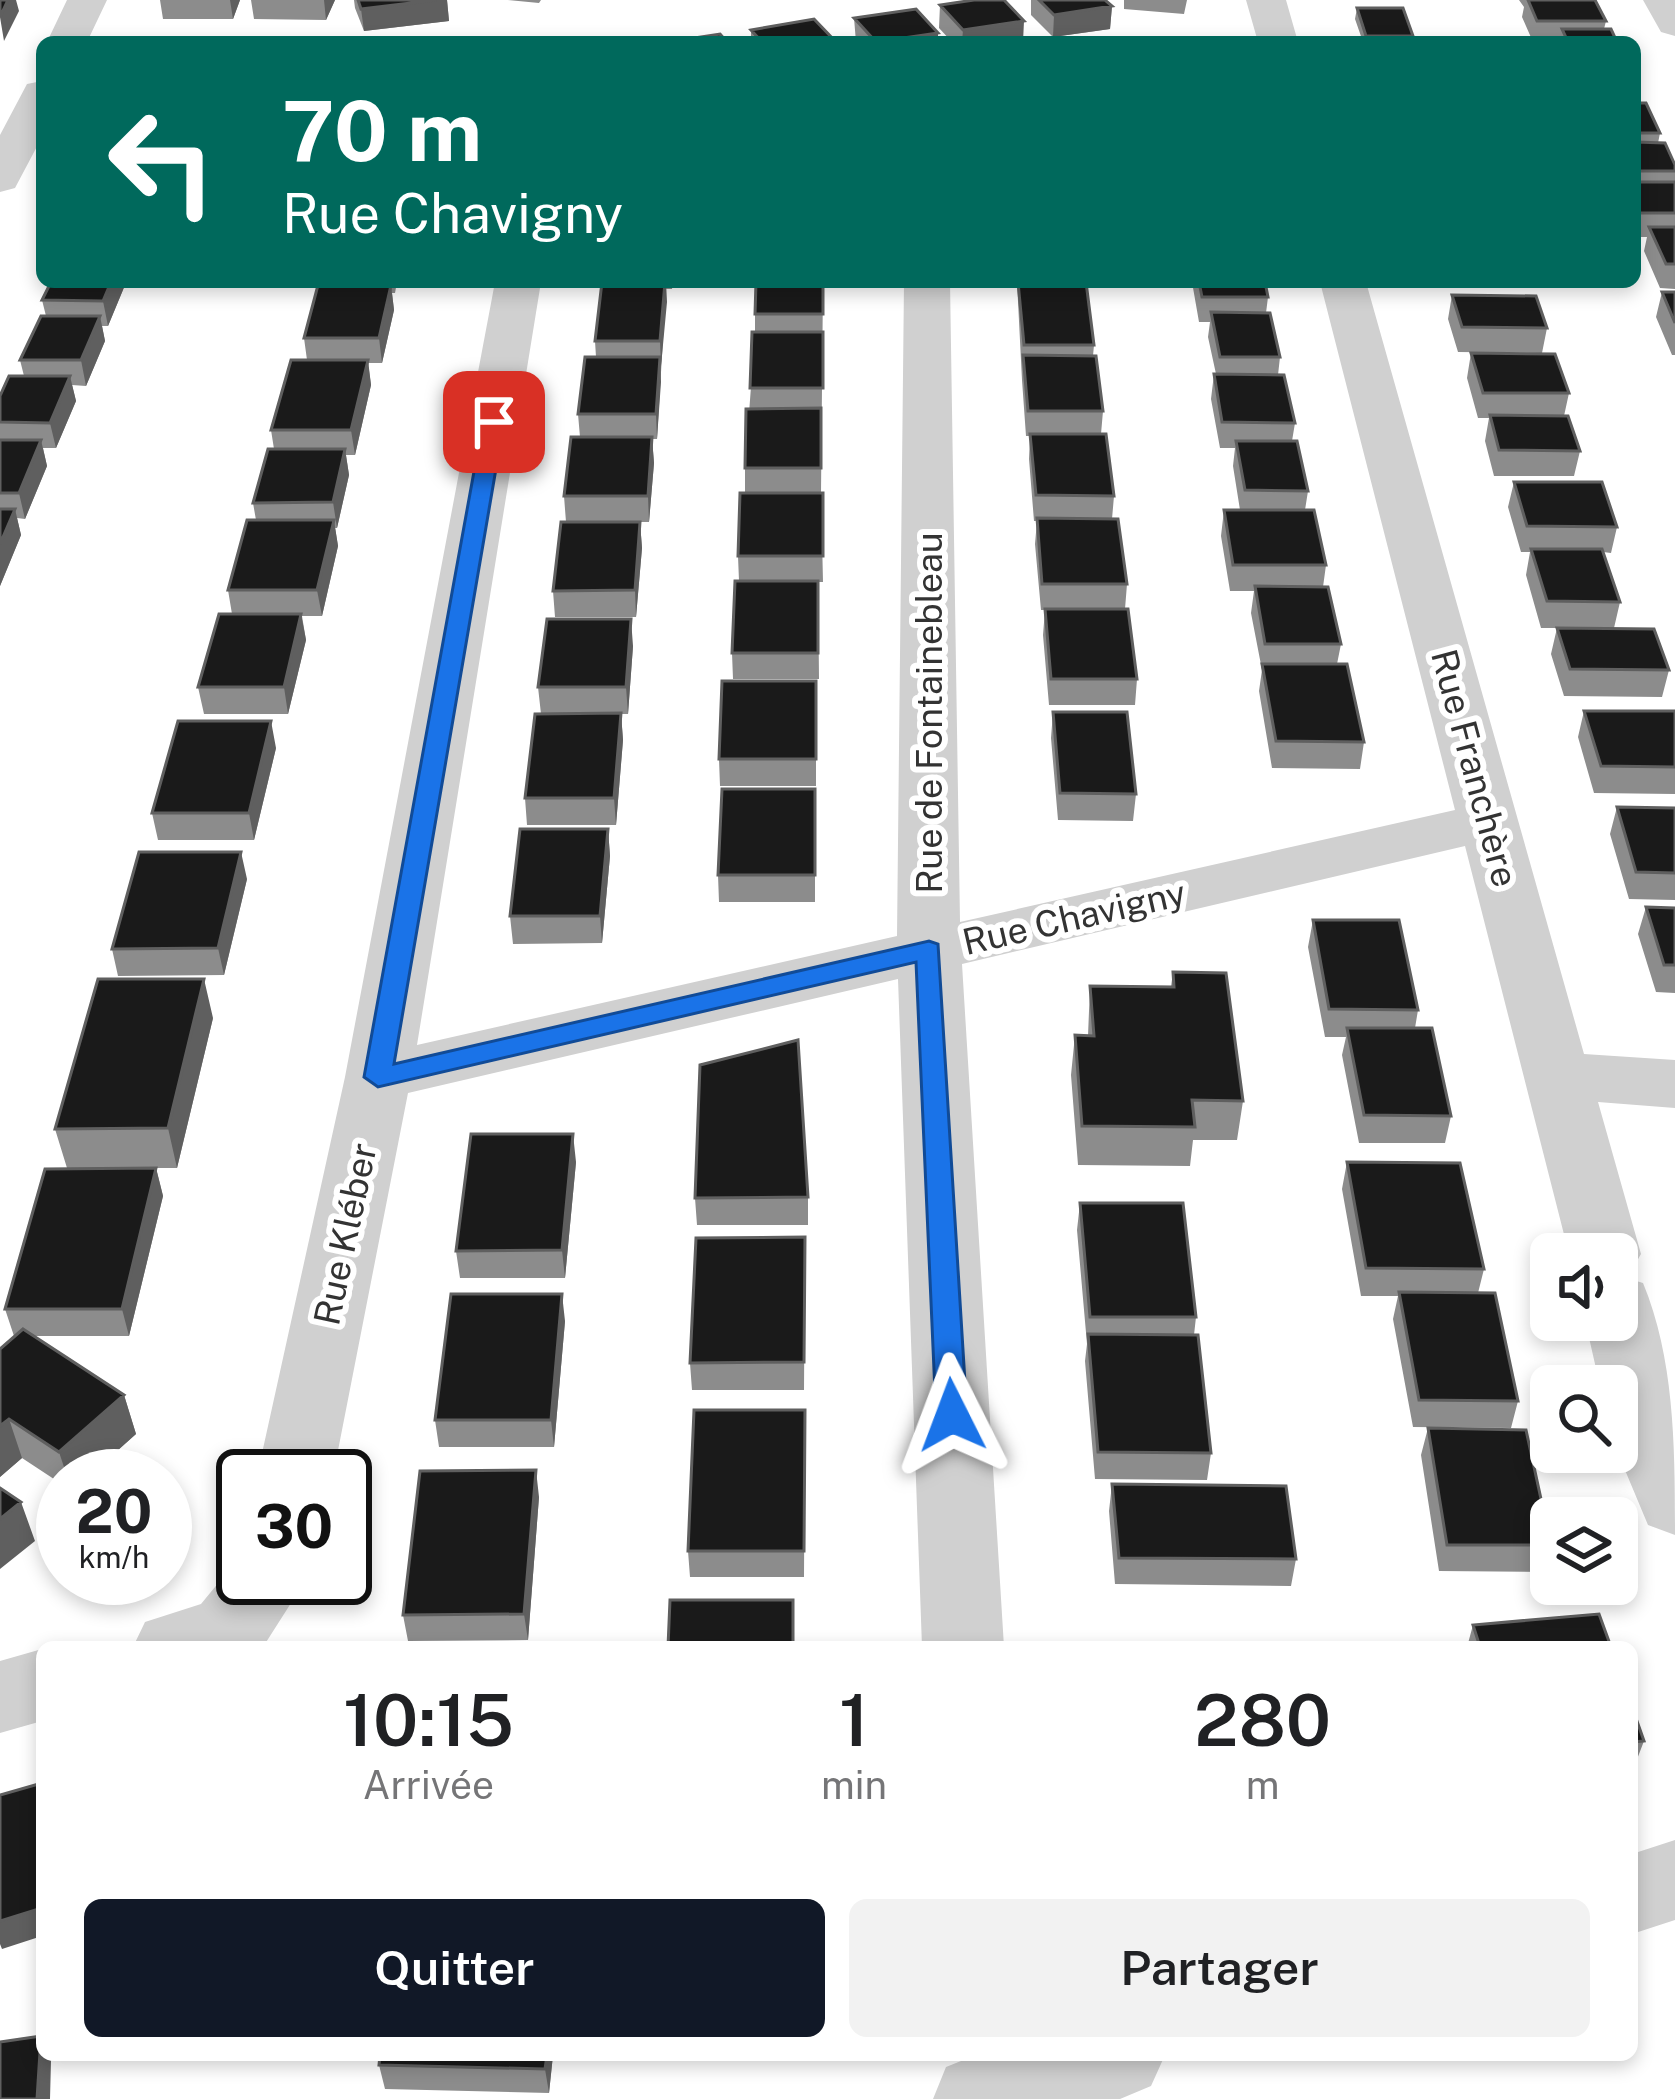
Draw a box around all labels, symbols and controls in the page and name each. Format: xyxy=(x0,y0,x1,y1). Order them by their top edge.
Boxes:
text: 70 m xyxy=(282,81,482,180)
icon: left xyxy=(84,84,240,240)
text: Rue Chavigny xyxy=(282,182,623,245)
pin xyxy=(443,371,545,473)
icon: arrive xyxy=(461,389,527,455)
street label: Rue de Fontainebleau xyxy=(908,532,950,894)
street label: Rue Franchère xyxy=(1423,645,1527,891)
street label: Rue Chavigny xyxy=(958,871,1190,963)
street label: Rue Kléber xyxy=(305,1139,385,1329)
map controls xyxy=(1530,1233,1638,1605)
button: sound xyxy=(1530,1233,1638,1341)
position arrow xyxy=(889,1352,1015,1478)
button: search xyxy=(1530,1365,1638,1473)
speed limit sign: 30 xyxy=(216,1449,372,1605)
text: 20 xyxy=(76,1476,152,1547)
button: layers xyxy=(1530,1497,1638,1605)
text: km/h xyxy=(79,1539,149,1575)
text: 10:15 xyxy=(343,1678,514,1762)
text: 1 xyxy=(839,1678,869,1762)
text: 280 xyxy=(1194,1678,1331,1762)
text: Arrivée xyxy=(363,1762,494,1808)
text: min xyxy=(821,1762,887,1808)
text: m xyxy=(1246,1762,1279,1808)
button: Quitter xyxy=(84,1899,825,2037)
button: Partager xyxy=(849,1899,1590,2037)

